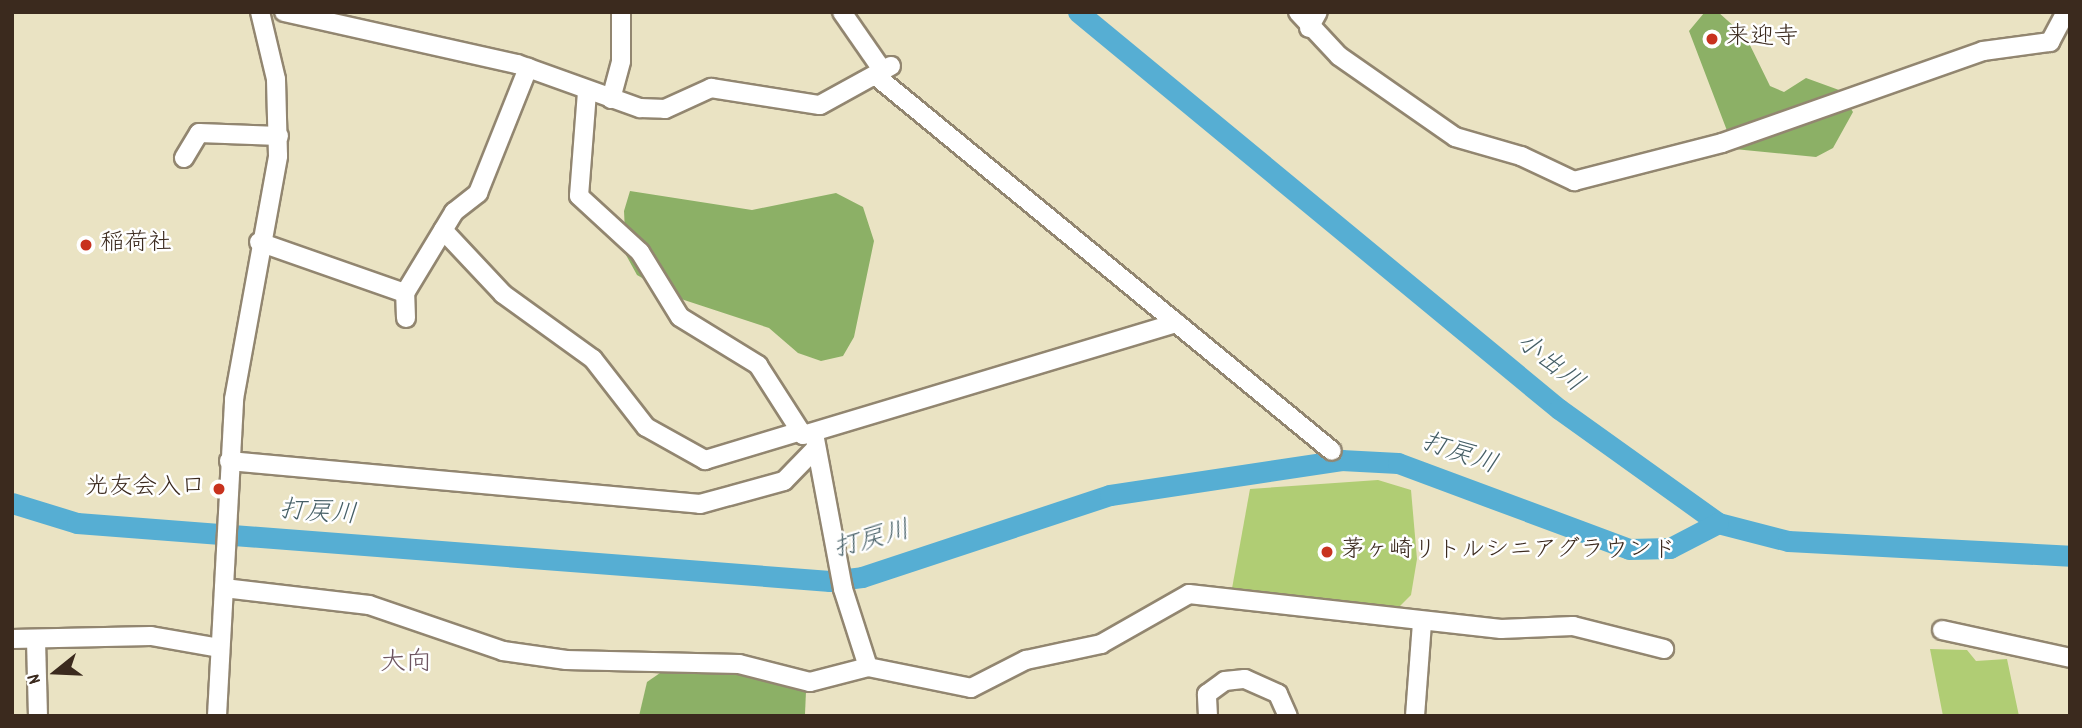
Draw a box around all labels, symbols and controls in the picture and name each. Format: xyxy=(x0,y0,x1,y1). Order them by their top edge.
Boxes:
place label: 来迎寺 xyxy=(1726,25,1798,53)
marker: 来迎寺 xyxy=(1704,31,1720,47)
place label: 稲荷社 xyxy=(100,231,172,259)
marker: 稲荷社 xyxy=(78,237,94,253)
water label: 小出川 xyxy=(1509,327,1589,401)
water label: 打戻川 xyxy=(1417,428,1501,482)
place label: 光友会入口 xyxy=(85,475,205,503)
marker: 光友会入口 xyxy=(211,481,227,497)
water label: 打戻川 xyxy=(278,496,358,532)
water label: 打戻川 xyxy=(830,516,914,566)
place label: 茅ヶ崎リトルシニアグラウンド xyxy=(1341,538,1677,566)
marker: 茅ヶ崎リトルシニアグラウンド xyxy=(1319,544,1335,560)
north arrow xyxy=(21,637,91,707)
district label: 大向 xyxy=(380,648,432,680)
text: N xyxy=(21,670,50,687)

